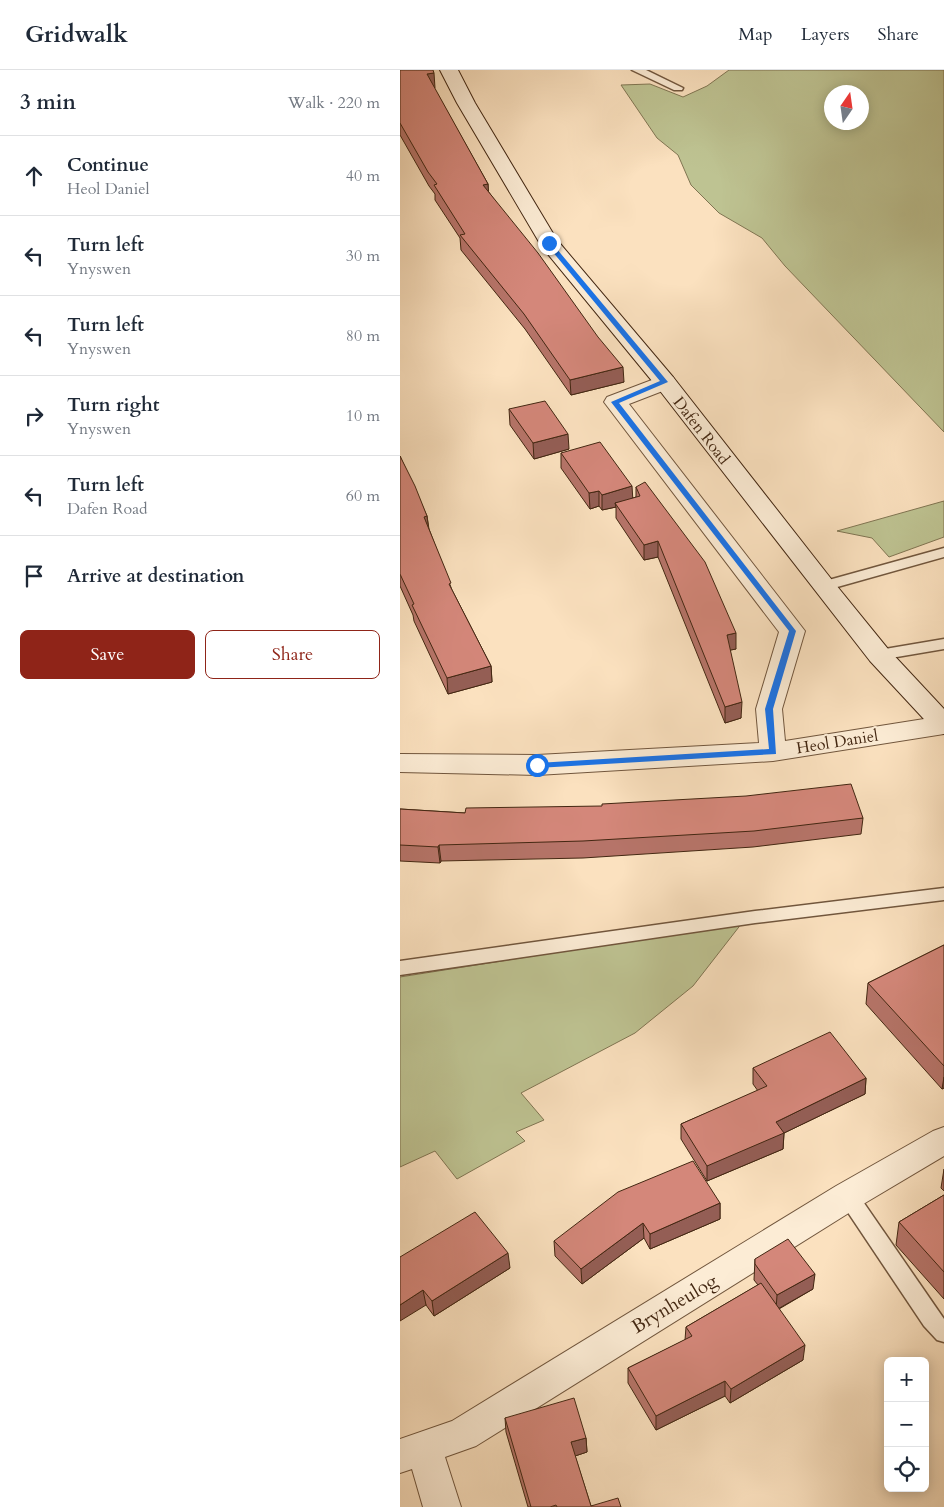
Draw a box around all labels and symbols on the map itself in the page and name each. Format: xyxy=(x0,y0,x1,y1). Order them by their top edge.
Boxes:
north arrow xyxy=(824,85,869,130)
route end xyxy=(538,232,561,255)
street label: Dafen Road xyxy=(668,392,735,470)
street label: Heol Daniel xyxy=(795,725,880,759)
route start xyxy=(526,754,549,777)
street label: Brynheulog xyxy=(627,1268,723,1340)

